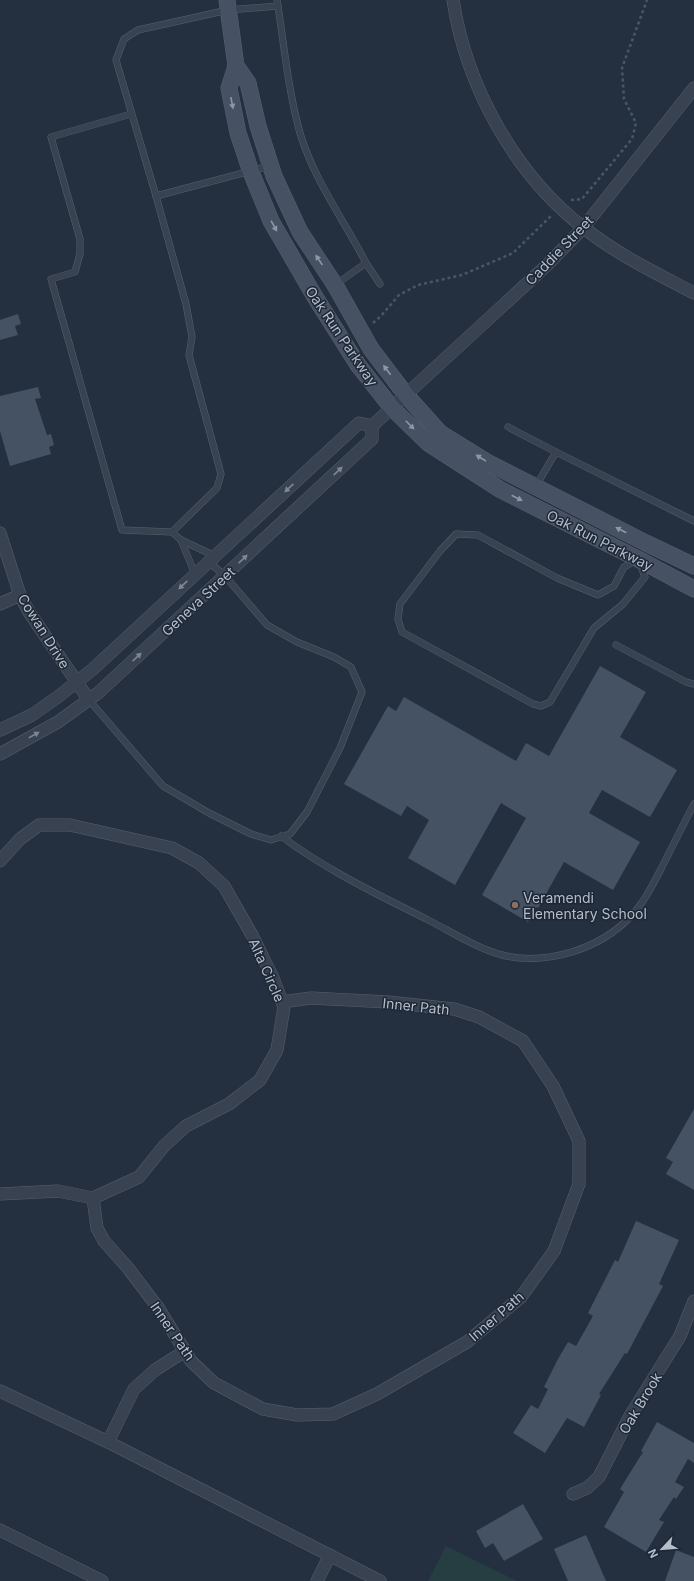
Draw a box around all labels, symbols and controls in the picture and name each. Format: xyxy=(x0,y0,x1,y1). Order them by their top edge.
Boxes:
one-way arrow xyxy=(230,97,236,110)
street label: Caddie Street xyxy=(522,211,597,288)
one-way arrow xyxy=(271,220,278,232)
one-way arrow xyxy=(315,254,322,266)
street label: Oak Run Parkway xyxy=(302,283,382,389)
one-way arrow xyxy=(383,365,391,375)
one-way arrow xyxy=(405,420,415,430)
one-way arrow xyxy=(476,454,486,462)
one-way arrow xyxy=(333,466,343,476)
one-way arrow xyxy=(284,483,294,492)
one-way arrow xyxy=(511,495,523,501)
street label: Oak Run Parkway xyxy=(544,506,656,574)
one-way arrow xyxy=(615,527,627,534)
one-way arrow xyxy=(238,554,248,564)
street label: Geneva Street xyxy=(158,562,238,639)
one-way arrow xyxy=(178,581,188,590)
street label: Cowan Drive xyxy=(14,591,74,671)
one-way arrow xyxy=(132,652,142,661)
one-way arrow xyxy=(28,732,40,739)
place label: Veramendi Elementary School xyxy=(523,889,647,922)
marker: Veramendi Elementary School xyxy=(510,900,520,910)
street label: Alta Circle xyxy=(245,936,289,1004)
street label: Inner Path xyxy=(382,994,450,1018)
street label: Inner Path xyxy=(465,1287,527,1345)
street label: Inner Path xyxy=(147,1298,199,1364)
street label: Oak Brook xyxy=(615,1369,665,1437)
north arrow xyxy=(642,1529,682,1569)
text: N xyxy=(645,1547,661,1560)

